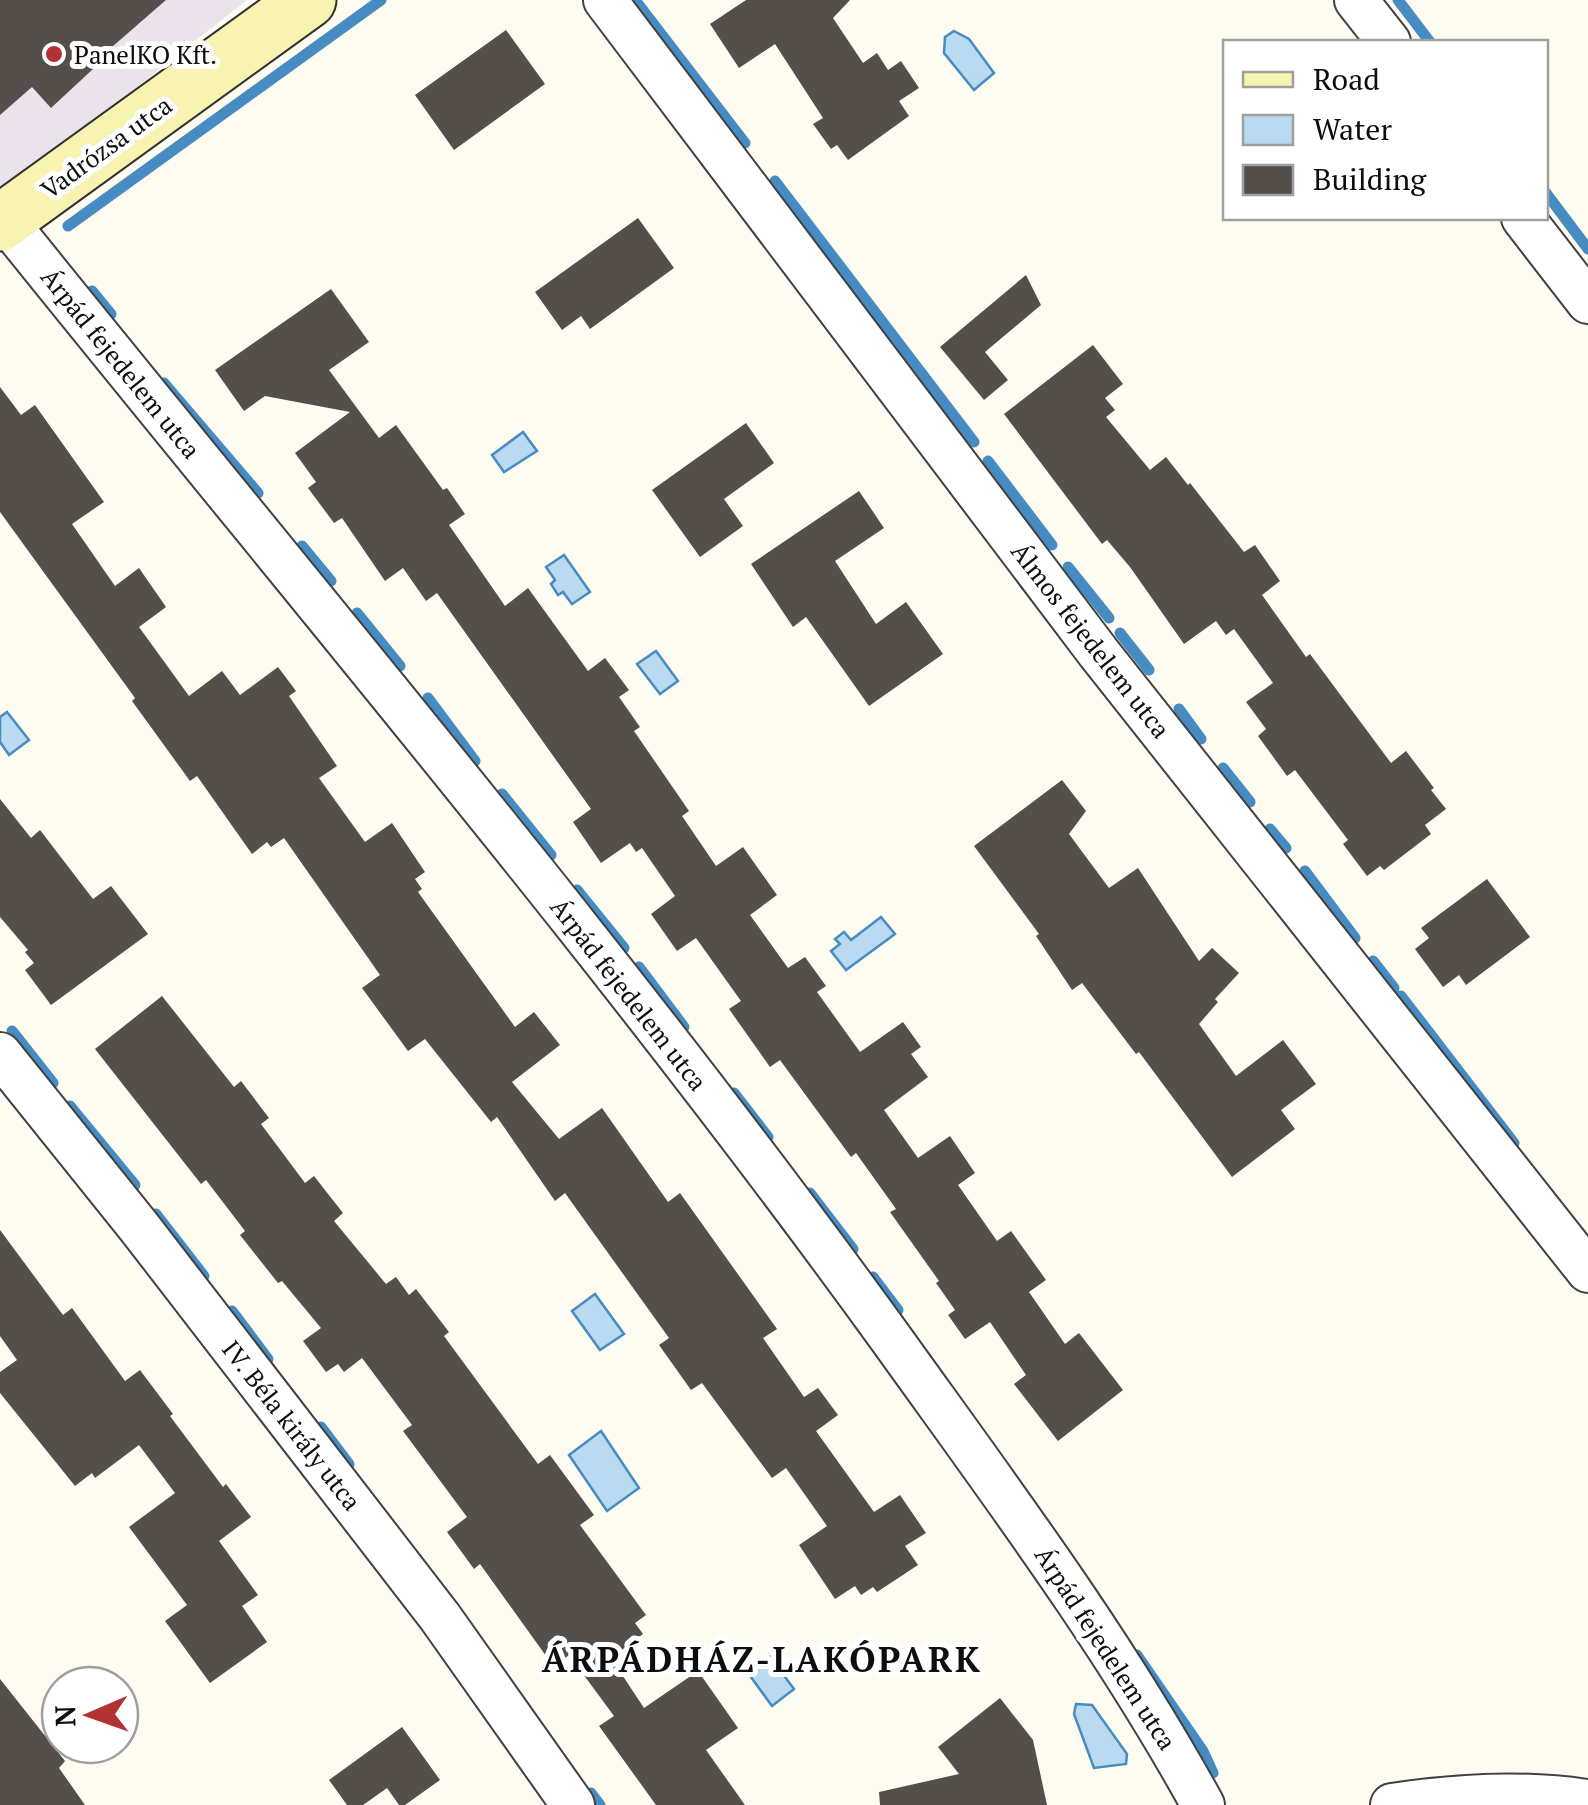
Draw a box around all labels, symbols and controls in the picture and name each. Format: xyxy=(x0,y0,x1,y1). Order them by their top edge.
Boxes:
place label: PanelKO Kft. xyxy=(74,38,217,71)
legend xyxy=(1223,40,1548,220)
marker: PanelKO Kft. xyxy=(43,43,65,65)
text: Road xyxy=(1313,59,1380,99)
street label: Vadrózsa utca xyxy=(34,88,178,206)
text: Water xyxy=(1313,109,1392,149)
text: Building xyxy=(1313,159,1427,199)
street label: Árpád fejedelem utca xyxy=(34,261,208,465)
street label: Álmos fejedelem utca xyxy=(1004,535,1178,745)
street label: Árpád fejedelem utca xyxy=(543,891,715,1097)
street label: IV. Béla király utca xyxy=(215,1333,369,1517)
street label: Árpád fejedelem utca xyxy=(1028,1540,1184,1756)
district label: ÁRPÁDHÁZ-LAKÓPARK xyxy=(542,1636,982,1682)
north arrow xyxy=(40,1665,140,1765)
text: N xyxy=(46,1705,83,1727)

